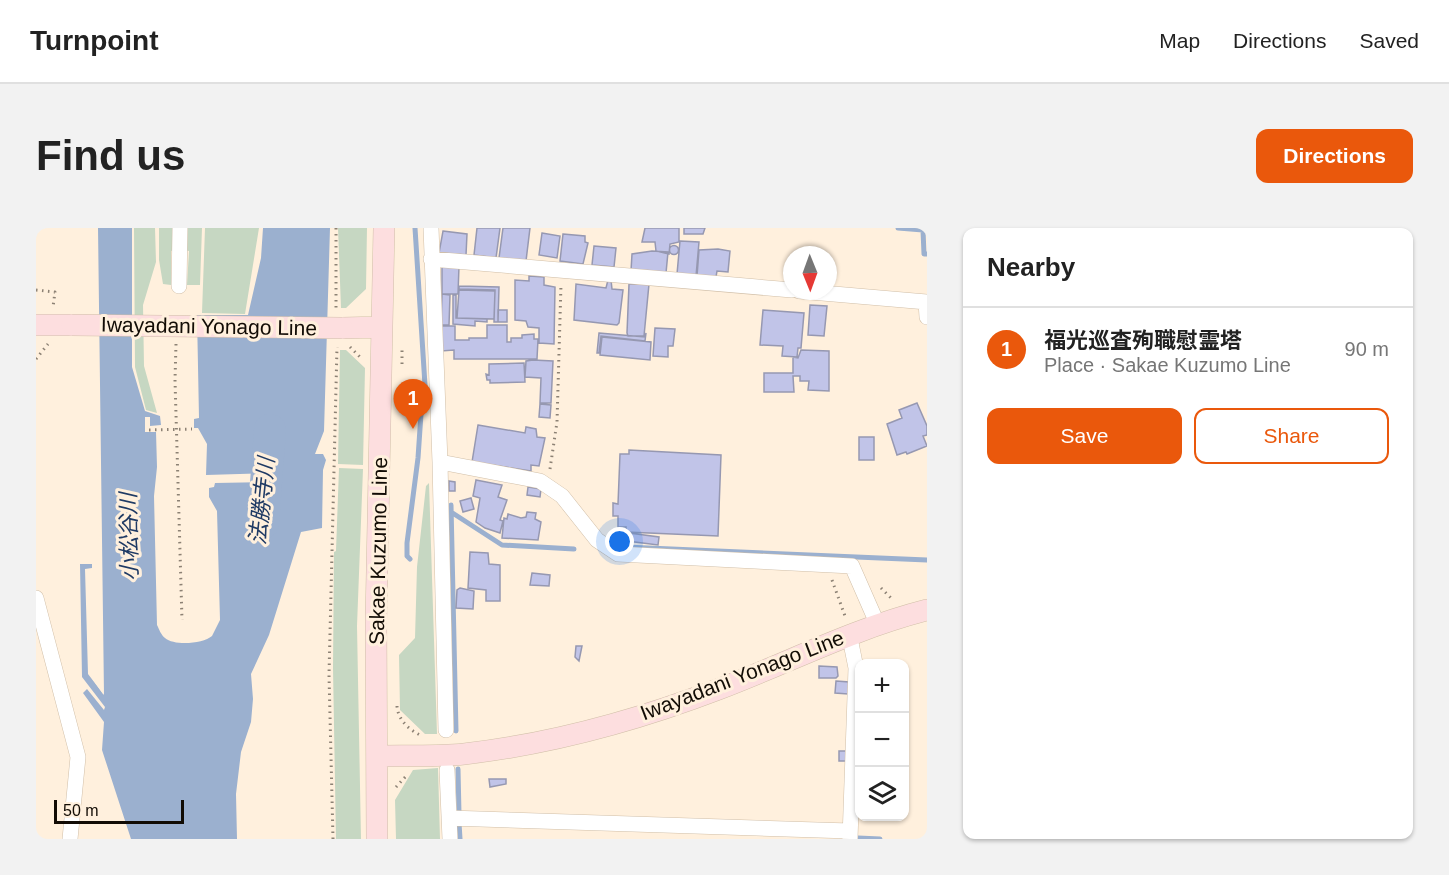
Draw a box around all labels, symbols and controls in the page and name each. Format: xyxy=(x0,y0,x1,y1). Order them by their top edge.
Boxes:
text: Turnpoint xyxy=(30,25,159,56)
text: Map xyxy=(1159,29,1200,52)
text: Directions xyxy=(1233,29,1326,52)
text: Saved xyxy=(1359,29,1419,52)
button: Directions xyxy=(1256,129,1413,183)
text: Find us xyxy=(36,132,185,179)
north arrow xyxy=(783,246,837,300)
text: Nearby xyxy=(987,252,1075,282)
street label: Iwayadani Yonago Line xyxy=(101,313,317,339)
text: 福光巡査殉職慰霊塔 xyxy=(1044,328,1242,353)
text: 1 xyxy=(1001,338,1012,360)
text: 90 m xyxy=(1345,338,1389,360)
text: Place · Sakae Kuzumo Line xyxy=(1044,354,1291,376)
pin: 1 xyxy=(394,380,433,429)
button: Save xyxy=(987,408,1182,464)
button: Share xyxy=(1194,408,1389,464)
water label: 法勝寺川 xyxy=(245,454,279,546)
street label: Sakae Kuzumo Line xyxy=(365,457,391,645)
water label: 小松谷川 xyxy=(116,491,142,581)
your location xyxy=(605,527,634,556)
street label: Iwayadani Yonago Line xyxy=(637,626,847,724)
map controls xyxy=(855,659,909,821)
button: + xyxy=(855,659,909,713)
button: − xyxy=(855,713,909,767)
button: layers xyxy=(855,767,909,821)
scale bar xyxy=(54,797,184,824)
text: 50 m xyxy=(63,802,99,819)

